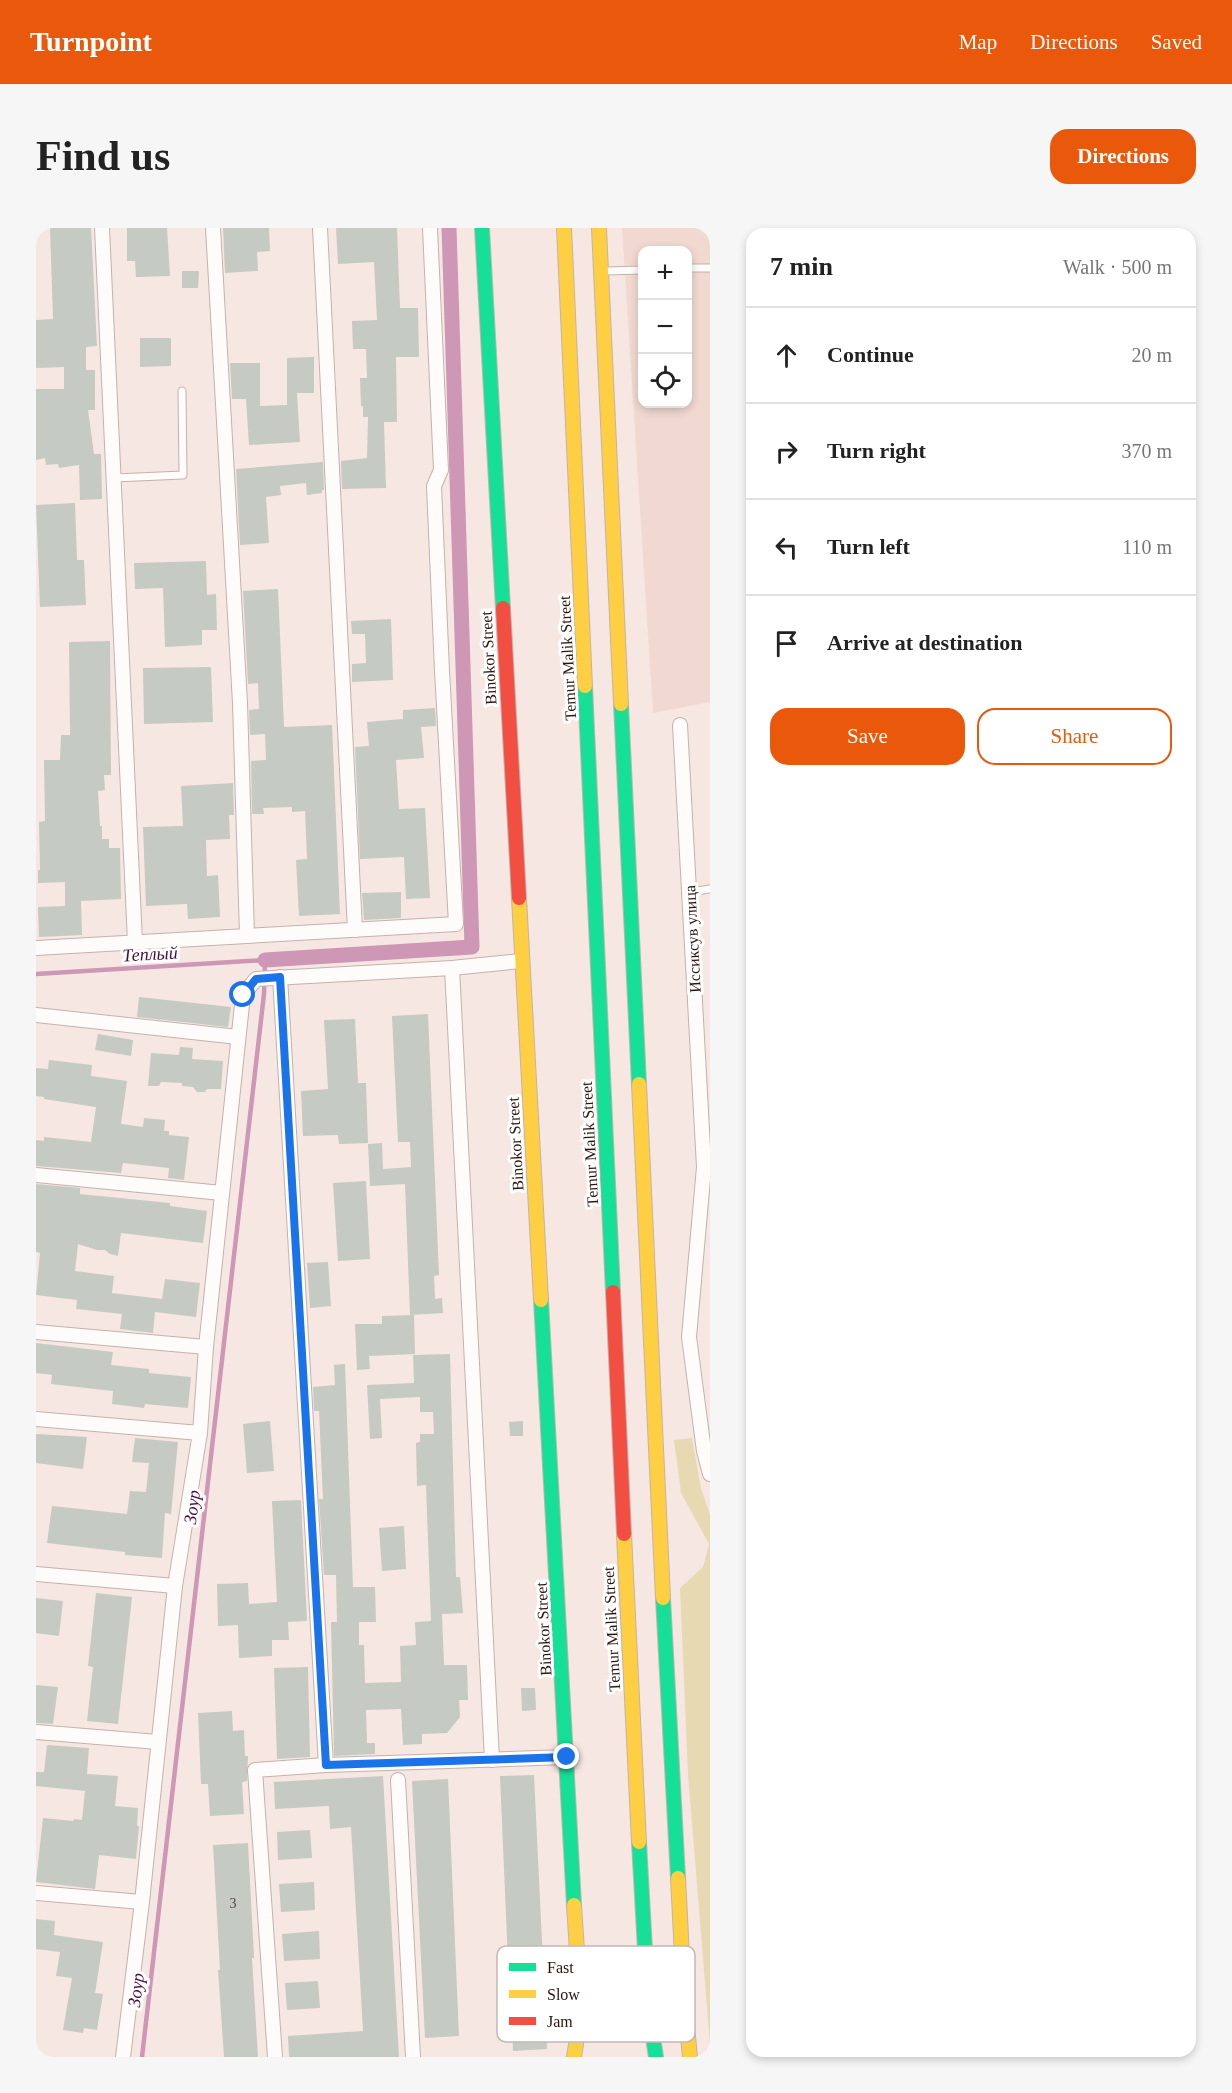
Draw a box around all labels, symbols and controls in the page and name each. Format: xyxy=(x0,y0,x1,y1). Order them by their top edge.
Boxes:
text: Turnpoint xyxy=(30,26,152,57)
text: Map xyxy=(959,30,997,54)
text: Directions xyxy=(1030,30,1118,54)
text: Saved xyxy=(1151,30,1202,54)
button: Directions xyxy=(1050,129,1196,184)
text: Find us xyxy=(36,133,170,179)
map controls xyxy=(638,246,692,408)
button: + xyxy=(638,246,692,300)
text: 7 min xyxy=(770,252,833,281)
text: Walk · 500 m xyxy=(1063,256,1172,278)
button: − xyxy=(638,300,692,354)
icon: ahead xyxy=(770,339,803,372)
text: Continue xyxy=(827,342,914,367)
text: 20 m xyxy=(1131,344,1172,366)
button: locate xyxy=(638,354,692,408)
icon: right xyxy=(770,435,803,468)
text: Turn right xyxy=(827,438,926,463)
text: 370 m xyxy=(1121,440,1172,462)
icon: left xyxy=(770,531,803,564)
text: Turn left xyxy=(827,534,910,559)
text: 110 m xyxy=(1122,536,1172,558)
street label: Temur Malik Street xyxy=(556,595,579,721)
street label: Binokor Street xyxy=(478,610,499,705)
icon: arrive xyxy=(770,627,803,660)
text: Arrive at destination xyxy=(827,630,1023,655)
button: Save xyxy=(770,708,965,765)
button: Share xyxy=(977,708,1172,765)
street label: Иссиксув улица xyxy=(681,885,705,993)
water label: Теплый xyxy=(122,943,178,965)
route start xyxy=(229,981,255,1007)
street label: Temur Malik Street xyxy=(578,1081,601,1207)
street label: Binokor Street xyxy=(505,1096,526,1191)
water label: Зоур xyxy=(180,1489,204,1525)
street label: Temur Malik Street xyxy=(600,1566,623,1692)
street label: Binokor Street xyxy=(533,1581,554,1676)
route end xyxy=(553,1743,579,1769)
house number: 3 xyxy=(230,1896,237,1911)
legend xyxy=(497,1946,695,2042)
text: Fast xyxy=(547,1959,574,1976)
water label: Зоур xyxy=(124,1972,148,2008)
text: Slow xyxy=(547,1986,580,2003)
text: Jam xyxy=(547,2013,573,2030)

